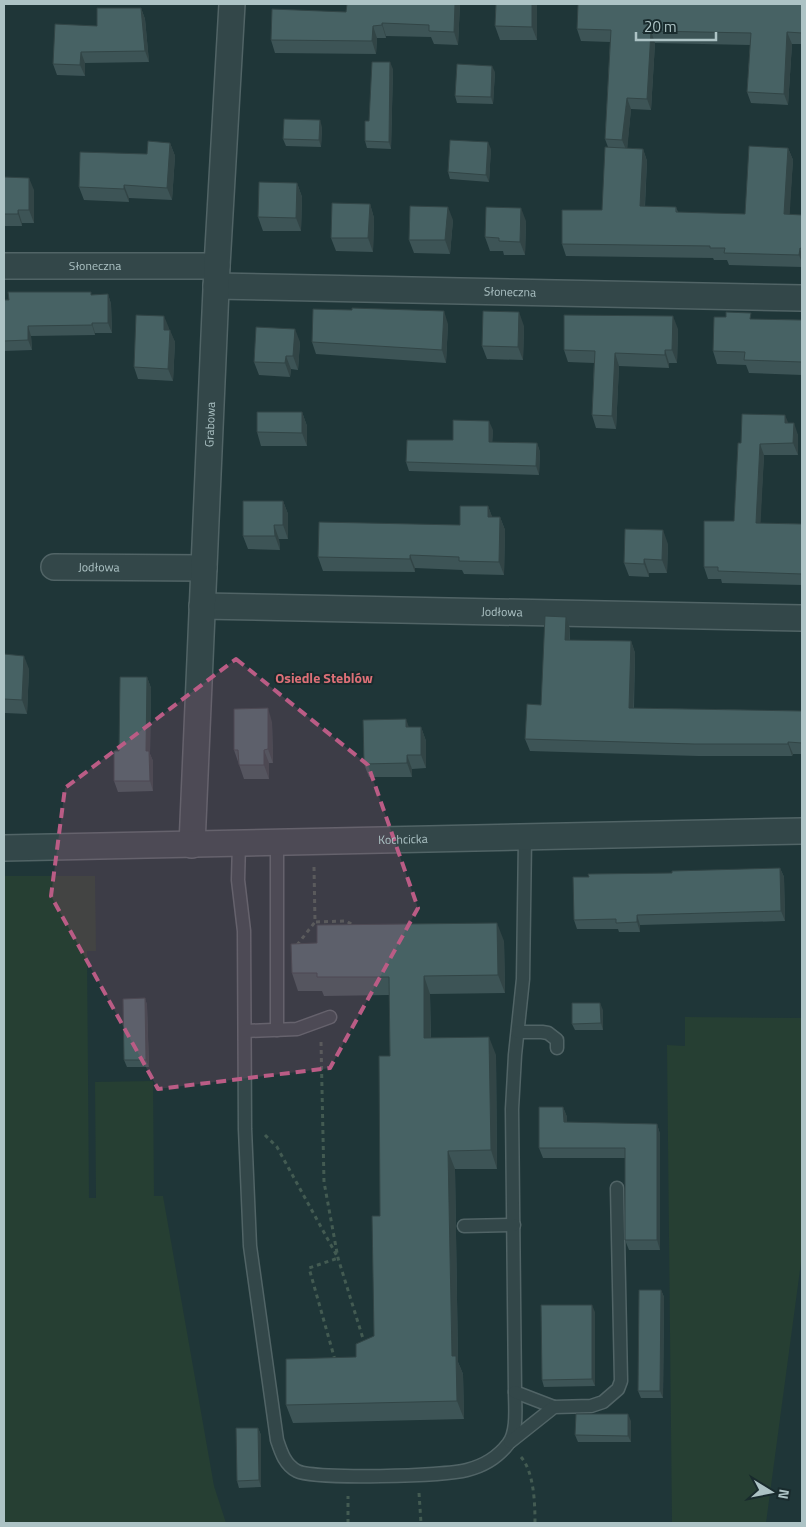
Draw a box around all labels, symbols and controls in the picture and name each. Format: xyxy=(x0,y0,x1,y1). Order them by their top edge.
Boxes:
scale bar xyxy=(636,10,716,42)
text: 20 m xyxy=(644,15,677,38)
street label: Słoneczna xyxy=(69,256,121,275)
street label: Słoneczna xyxy=(484,281,536,302)
street label: Grabowa xyxy=(199,401,220,447)
street label: Jodłowa xyxy=(78,557,120,576)
street label: Jodłowa xyxy=(481,602,523,621)
district label: Osiedle Steblów xyxy=(275,667,373,688)
street label: Kochcicka xyxy=(378,829,428,849)
north arrow xyxy=(746,1467,796,1517)
text: N xyxy=(773,1488,795,1501)

